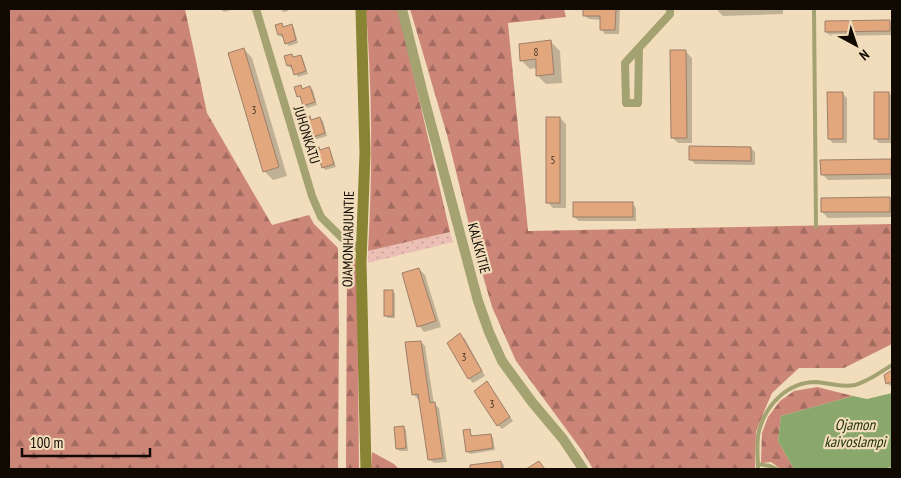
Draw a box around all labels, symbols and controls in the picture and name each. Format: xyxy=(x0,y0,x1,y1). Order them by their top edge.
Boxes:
north arrow xyxy=(831,20,881,70)
house number: 8 xyxy=(534,45,539,59)
text: N xyxy=(856,46,873,64)
house number: 3 xyxy=(252,103,257,117)
street label: JUHONKATU xyxy=(289,103,324,166)
house number: 5 xyxy=(551,153,556,167)
street label: OJAMONHARJUNTIE xyxy=(338,191,358,287)
street label: KALKKITIE xyxy=(464,221,494,275)
house number: 3 xyxy=(462,350,467,364)
house number: 3 xyxy=(490,397,495,411)
water label: Ojamon kaivoslampi xyxy=(824,415,887,451)
scale bar xyxy=(22,426,150,458)
text: 100 m xyxy=(30,433,63,452)

